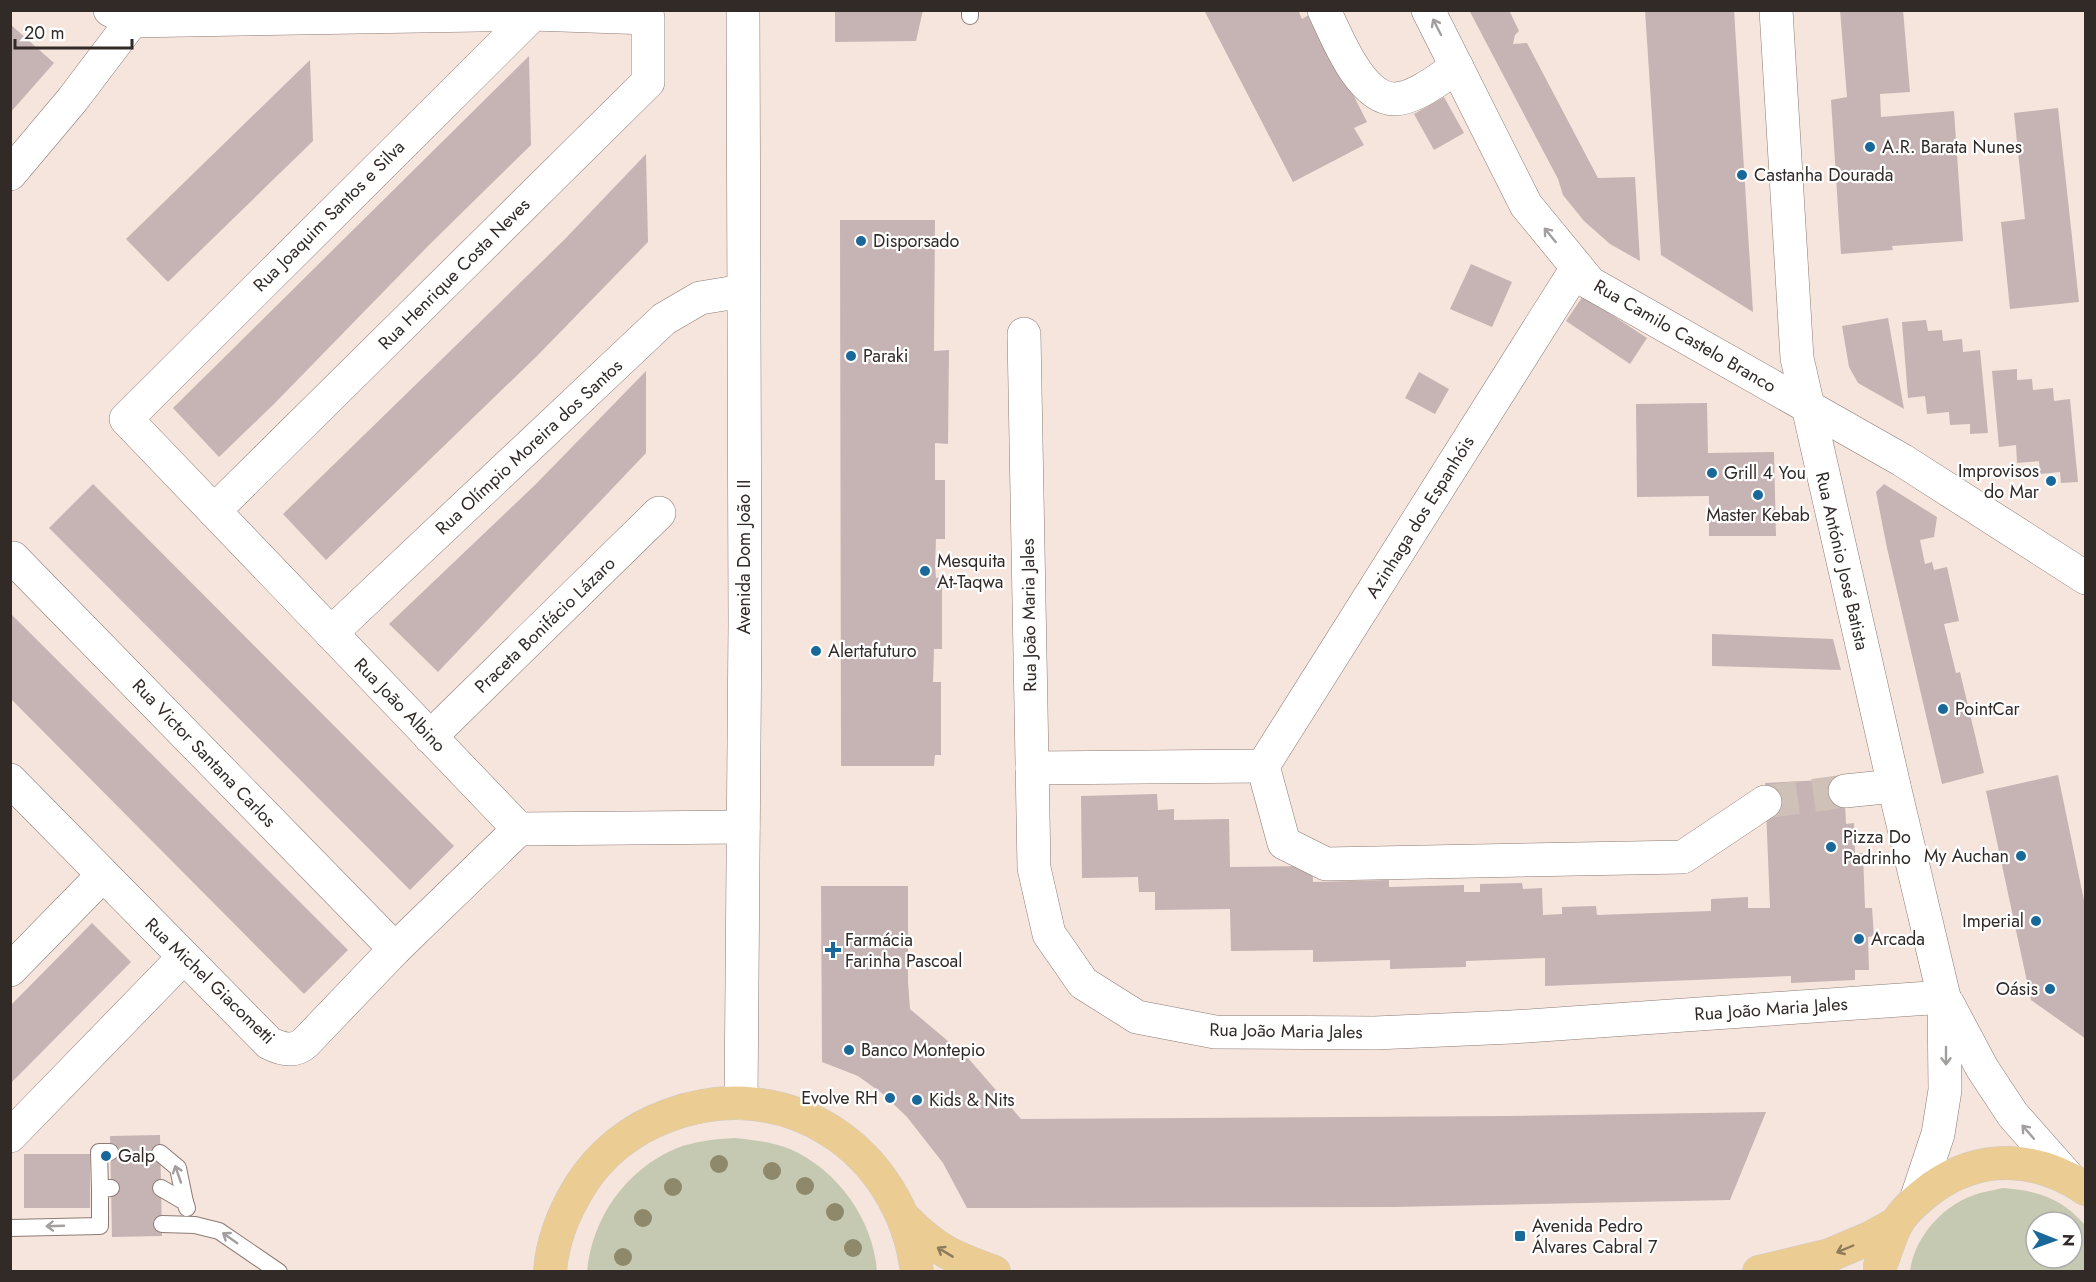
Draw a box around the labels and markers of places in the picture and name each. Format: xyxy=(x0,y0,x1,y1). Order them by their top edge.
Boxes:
place label: A.R. Barata Nunes xyxy=(1882,134,2022,160)
marker: A.R. Barata Nunes xyxy=(1863,140,1877,154)
place label: Castanha Dourada xyxy=(1754,162,1893,188)
marker: Castanha Dourada xyxy=(1735,168,1749,182)
place label: Disporsado xyxy=(873,228,960,254)
marker: Disporsado xyxy=(854,234,868,248)
place label: Paraki xyxy=(863,343,908,369)
marker: Paraki xyxy=(844,349,858,363)
place label: Improvisos do Mar xyxy=(1958,458,2040,505)
place label: Grill 4 You xyxy=(1724,460,1806,486)
marker: Grill 4 You xyxy=(1705,466,1719,480)
marker: Improvisos do Mar xyxy=(2044,474,2058,488)
marker: Master Kebab xyxy=(1751,488,1765,502)
place label: Master Kebab xyxy=(1706,502,1810,528)
place label: Mesquita At-Taqwa xyxy=(937,548,1005,595)
marker: Mesquita At-Taqwa xyxy=(918,564,932,578)
place label: Alertafuturo xyxy=(828,638,917,664)
marker: Alertafuturo xyxy=(809,644,823,658)
place label: PointCar xyxy=(1955,696,2021,722)
marker: PointCar xyxy=(1936,702,1950,716)
place label: Pizza Do Padrinho xyxy=(1843,824,1911,871)
marker: Pizza Do Padrinho xyxy=(1824,840,1838,854)
place label: My Auchan xyxy=(1924,843,2009,869)
marker: My Auchan xyxy=(2014,849,2028,863)
place label: Imperial xyxy=(1962,908,2024,934)
marker: Imperial xyxy=(2029,914,2043,928)
place label: Arcada xyxy=(1871,926,1925,952)
place label: Farmácia Farinha Pascoal xyxy=(845,927,962,974)
marker: Arcada xyxy=(1852,932,1866,946)
marker: Farmácia Farinha Pascoal xyxy=(826,943,840,957)
place label: Oásis xyxy=(1996,976,2038,1002)
marker: Oásis xyxy=(2043,982,2057,996)
place label: Banco Montepio xyxy=(861,1037,985,1063)
marker: Banco Montepio xyxy=(842,1043,856,1057)
place label: Evolve RH xyxy=(801,1085,878,1111)
place label: Kids & Nits xyxy=(929,1087,1015,1113)
marker: Evolve RH xyxy=(883,1091,897,1105)
marker: Kids & Nits xyxy=(910,1093,924,1107)
place label: Galp xyxy=(118,1143,155,1169)
marker: Galp xyxy=(99,1149,113,1163)
place label: Avenida Pedro Álvares Cabral 7 xyxy=(1532,1213,1658,1260)
marker: Avenida Pedro Álvares Cabral 7 xyxy=(1513,1229,1527,1243)

